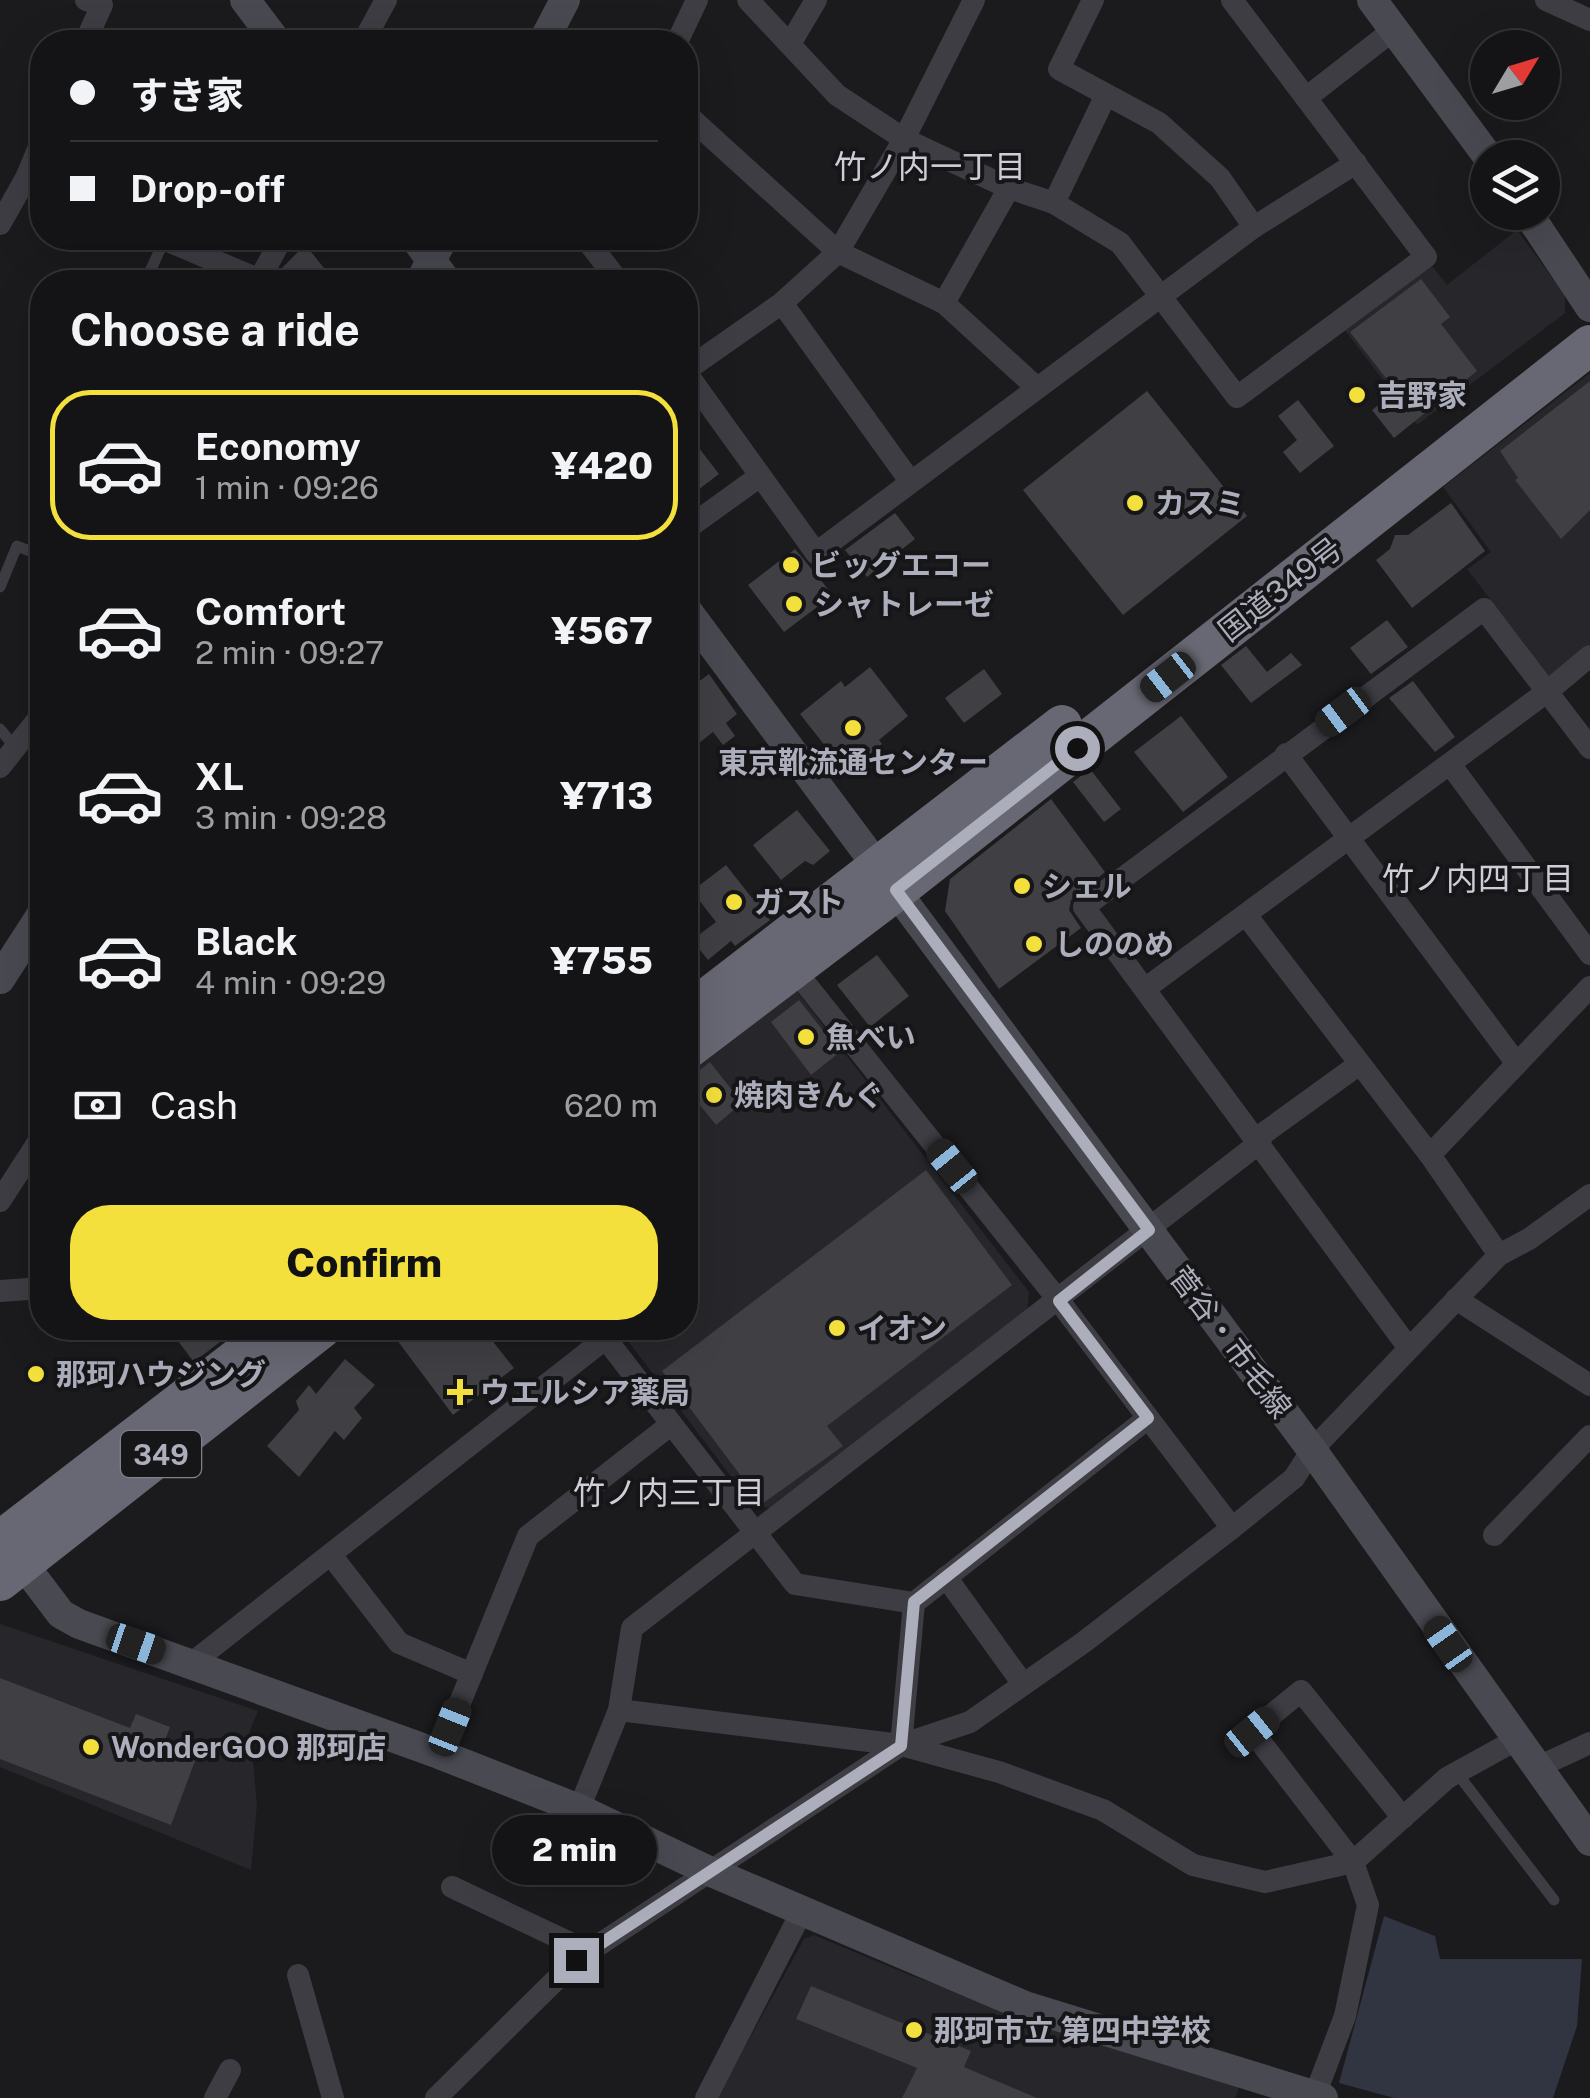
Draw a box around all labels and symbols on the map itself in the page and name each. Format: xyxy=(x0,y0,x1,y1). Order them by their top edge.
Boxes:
north arrow xyxy=(1470,30,1560,120)
district label: 竹ノ内一丁目 xyxy=(834,148,1026,185)
place label: 吉野家 xyxy=(1377,377,1467,413)
marker: 吉野家 xyxy=(1346,384,1368,406)
place label: カスミ xyxy=(1155,485,1245,521)
marker: カスミ xyxy=(1124,492,1146,514)
street label: 国道349号 xyxy=(1211,530,1349,648)
place label: ビッグエコー xyxy=(811,547,991,583)
marker: ビッグエコー xyxy=(780,554,802,576)
place label: シャトレーゼ xyxy=(814,586,994,622)
marker: シャトレーゼ xyxy=(783,593,805,615)
car xyxy=(1135,647,1201,707)
car xyxy=(1310,682,1376,742)
marker: 東京靴流通センター xyxy=(842,717,864,739)
route start xyxy=(1055,726,1100,771)
place label: 東京靴流通センター xyxy=(718,744,988,780)
district label: 竹ノ内四丁目 xyxy=(1382,860,1574,897)
place label: シェル xyxy=(1042,868,1132,904)
marker: シェル xyxy=(1011,875,1033,897)
place label: ガスト xyxy=(754,884,844,920)
marker: ガスト xyxy=(723,891,745,913)
place label: しののめ xyxy=(1054,926,1174,962)
marker: しののめ xyxy=(1023,933,1045,955)
place label: 魚べい xyxy=(826,1019,916,1055)
marker: 魚べい xyxy=(795,1026,817,1048)
place label: 焼肉きんぐ xyxy=(734,1077,884,1113)
marker: 焼肉きんぐ xyxy=(703,1084,725,1106)
car xyxy=(921,1133,983,1199)
street label: 菅谷・市毛線 xyxy=(1162,1259,1300,1425)
place label: イオン xyxy=(857,1310,947,1346)
marker: イオン xyxy=(826,1317,848,1339)
place label: 那珂ハウジング xyxy=(56,1356,266,1392)
marker: 那珂ハウジング xyxy=(25,1363,47,1385)
place label: ウエルシア薬局 xyxy=(480,1374,690,1410)
marker: ウエルシア薬局 xyxy=(449,1381,471,1403)
road number: 349 xyxy=(121,1431,201,1477)
district label: 竹ノ内三丁目 xyxy=(573,1474,765,1511)
car xyxy=(1419,1611,1477,1677)
car xyxy=(103,1620,169,1668)
car xyxy=(425,1694,475,1760)
car xyxy=(1219,1701,1285,1763)
place label: WonderGOO 那珂店 xyxy=(111,1729,386,1765)
marker: WonderGOO 那珂店 xyxy=(80,1736,102,1758)
callout: 2 min xyxy=(494,1815,658,1885)
route end xyxy=(554,1938,599,1983)
place label: 那珂市立 第四中学校 xyxy=(934,2012,1211,2048)
marker: 那珂市立 第四中学校 xyxy=(903,2019,925,2041)

